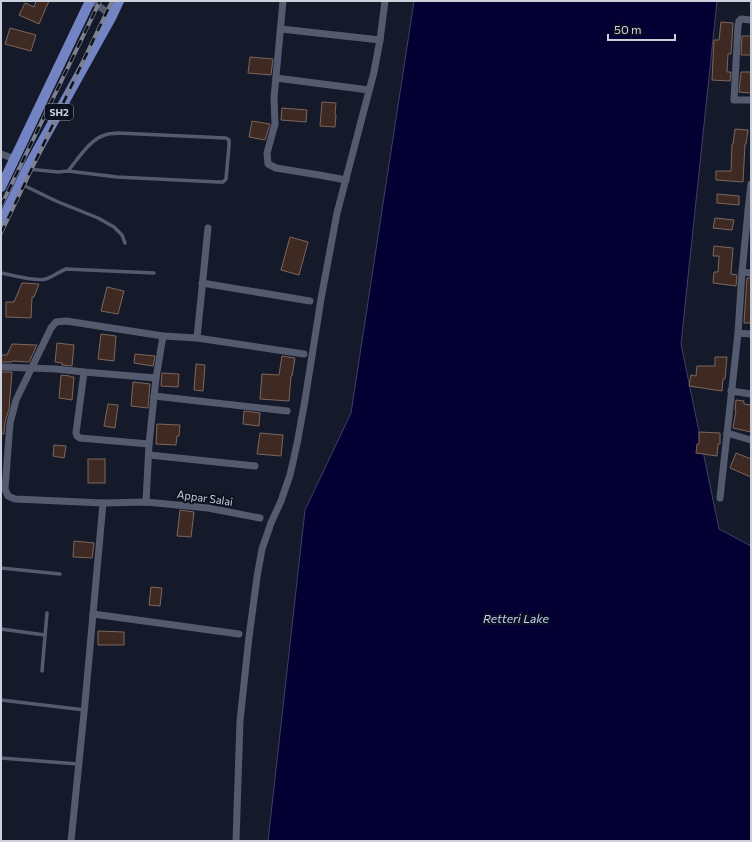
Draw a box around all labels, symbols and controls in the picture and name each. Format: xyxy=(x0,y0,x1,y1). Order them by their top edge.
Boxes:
scale bar xyxy=(608,16,675,42)
text: 50 m xyxy=(614,22,642,36)
road number: SH2 xyxy=(45,104,73,120)
street label: Appar Salai xyxy=(176,487,234,508)
water label: Retteri Lake xyxy=(483,611,550,625)

